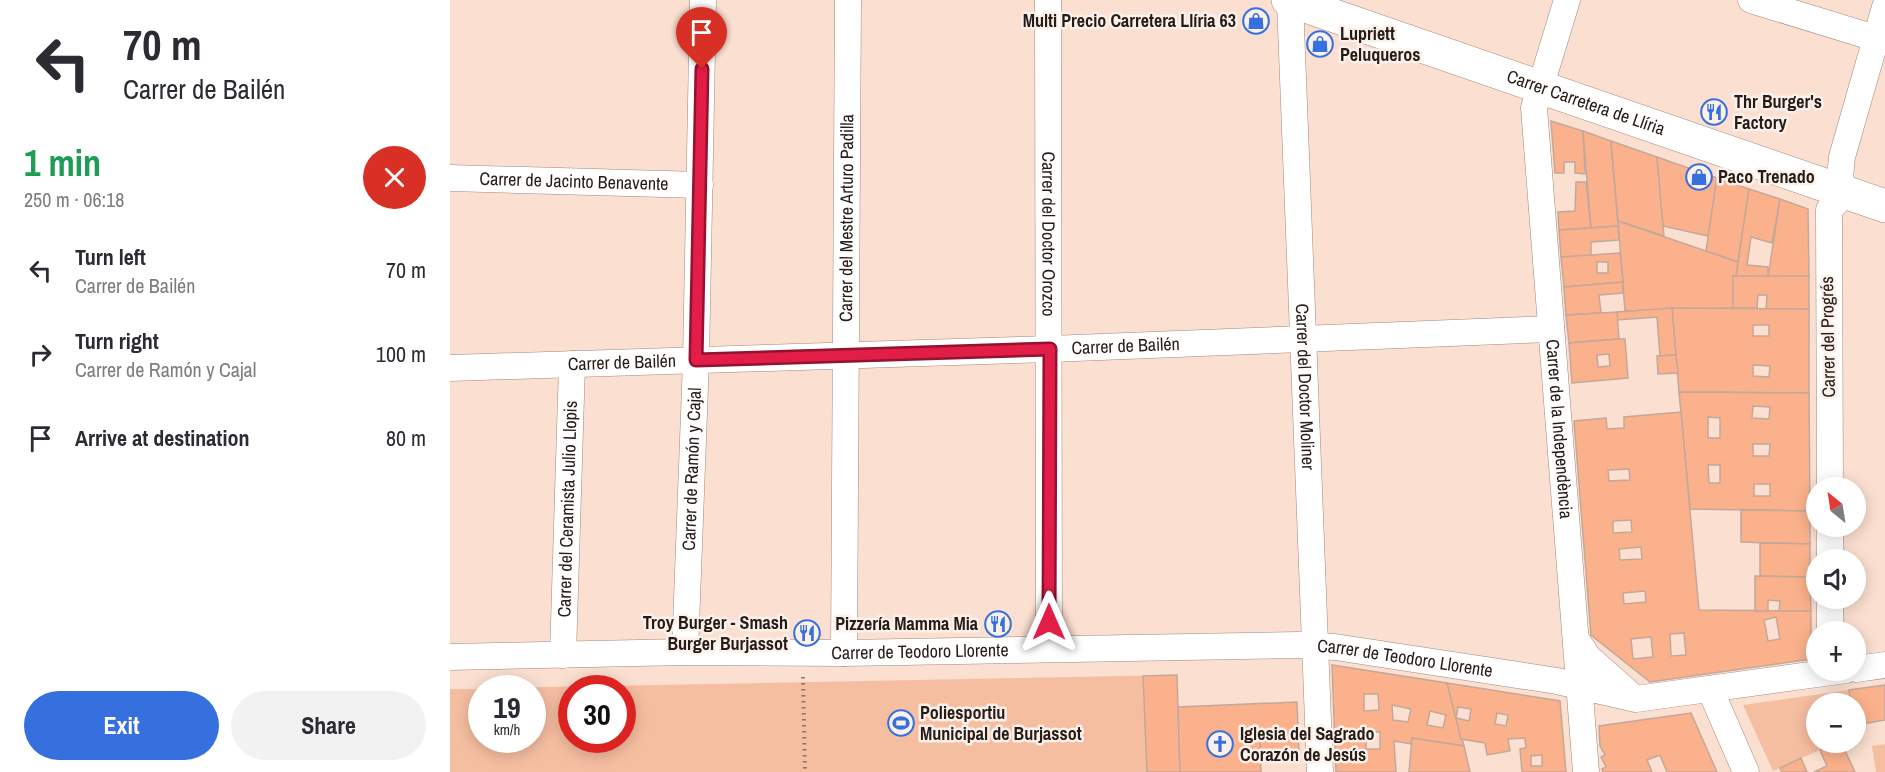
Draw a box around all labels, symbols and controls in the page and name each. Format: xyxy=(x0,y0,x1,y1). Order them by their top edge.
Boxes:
shop icon: Multi Precio Carretera Llíria 63 xyxy=(1241,6,1271,36)
pin xyxy=(676,7,727,69)
place label: Multi Precio Carretera Llíria 63 xyxy=(1023,8,1236,33)
icon: arrive xyxy=(685,16,718,49)
text: 70 m xyxy=(123,17,202,73)
place label: Lupriett Peluqueros xyxy=(1340,21,1420,67)
icon: left xyxy=(24,24,102,102)
shop icon: Lupriett Peluqueros xyxy=(1305,29,1335,59)
street label: Carrer Carretera de Llíria xyxy=(1503,63,1668,141)
text: Carrer de Bailén xyxy=(123,71,285,107)
place label: Thr Burger's Factory xyxy=(1734,89,1822,135)
restaurant icon: Thr Burger's Factory xyxy=(1699,97,1729,127)
street label: Carrer del Mestre Arturo Padilla xyxy=(833,114,859,322)
text: 1 min xyxy=(24,139,101,187)
button: close xyxy=(363,146,426,209)
street label: Carrer del Doctor Orozco xyxy=(1036,151,1061,317)
shop icon: Paco Trenado xyxy=(1684,162,1714,192)
place label: Paco Trenado xyxy=(1718,164,1815,189)
street label: Carrer de Jacinto Benavente xyxy=(479,166,669,196)
text: 250 m · 06:18 xyxy=(24,186,124,213)
text: Turn left xyxy=(75,242,146,272)
icon: left xyxy=(24,254,57,287)
text: 70 m xyxy=(386,255,426,285)
text: Carrer de Bailén xyxy=(75,272,195,299)
street label: Carrer del Progrés xyxy=(1814,276,1841,398)
street label: Carrer del Doctor Moliner xyxy=(1290,303,1321,471)
text: Turn right xyxy=(75,326,159,356)
street label: Carrer de Bailén xyxy=(1071,331,1180,360)
icon: right xyxy=(24,338,57,371)
street label: Carrer de la Independència xyxy=(1540,338,1579,520)
text: 100 m xyxy=(376,339,426,369)
street label: Carrer de Bailén xyxy=(567,348,676,376)
text: Carrer de Ramón y Cajal xyxy=(75,356,256,383)
street label: Carrer de Ramón y Cajal xyxy=(676,387,707,551)
street label: Carrer del Ceramista Julio Llopis xyxy=(551,400,583,618)
icon: arrive xyxy=(24,422,57,455)
text: Arrive at destination xyxy=(75,423,249,453)
text: 80 m xyxy=(386,423,426,453)
north arrow xyxy=(1806,477,1866,537)
map controls xyxy=(1806,477,1866,753)
button: sound xyxy=(1806,549,1866,609)
position arrow xyxy=(1017,590,1081,654)
restaurant icon: Pizzería Mamma Mia xyxy=(983,609,1013,639)
place label: Troy Burger - Smash Burger Burjassot xyxy=(643,610,788,656)
place label: Pizzería Mamma Mia xyxy=(835,611,979,636)
restaurant icon: Troy Burger - Smash Burger Burjassot xyxy=(792,618,822,648)
button: + xyxy=(1806,621,1866,681)
street label: Carrer de Teodoro Llorente xyxy=(1317,633,1495,683)
street label: Carrer de Teodoro Llorente xyxy=(831,637,1009,665)
speed limit sign: 30 xyxy=(558,675,636,753)
text: 19 xyxy=(493,687,521,727)
button: Exit xyxy=(24,691,219,760)
button: Share xyxy=(231,691,426,760)
button: − xyxy=(1806,693,1866,753)
place label: Poliesportiu Municipal de Burjassot xyxy=(920,700,1082,746)
sports icon: Poliesportiu Municipal de Burjassot xyxy=(886,708,916,738)
text: km/h xyxy=(494,719,520,740)
place label: Iglesia del Sagrado Corazón de Jesús xyxy=(1240,721,1375,767)
church icon: Iglesia del Sagrado Corazón de Jesús xyxy=(1205,729,1235,759)

